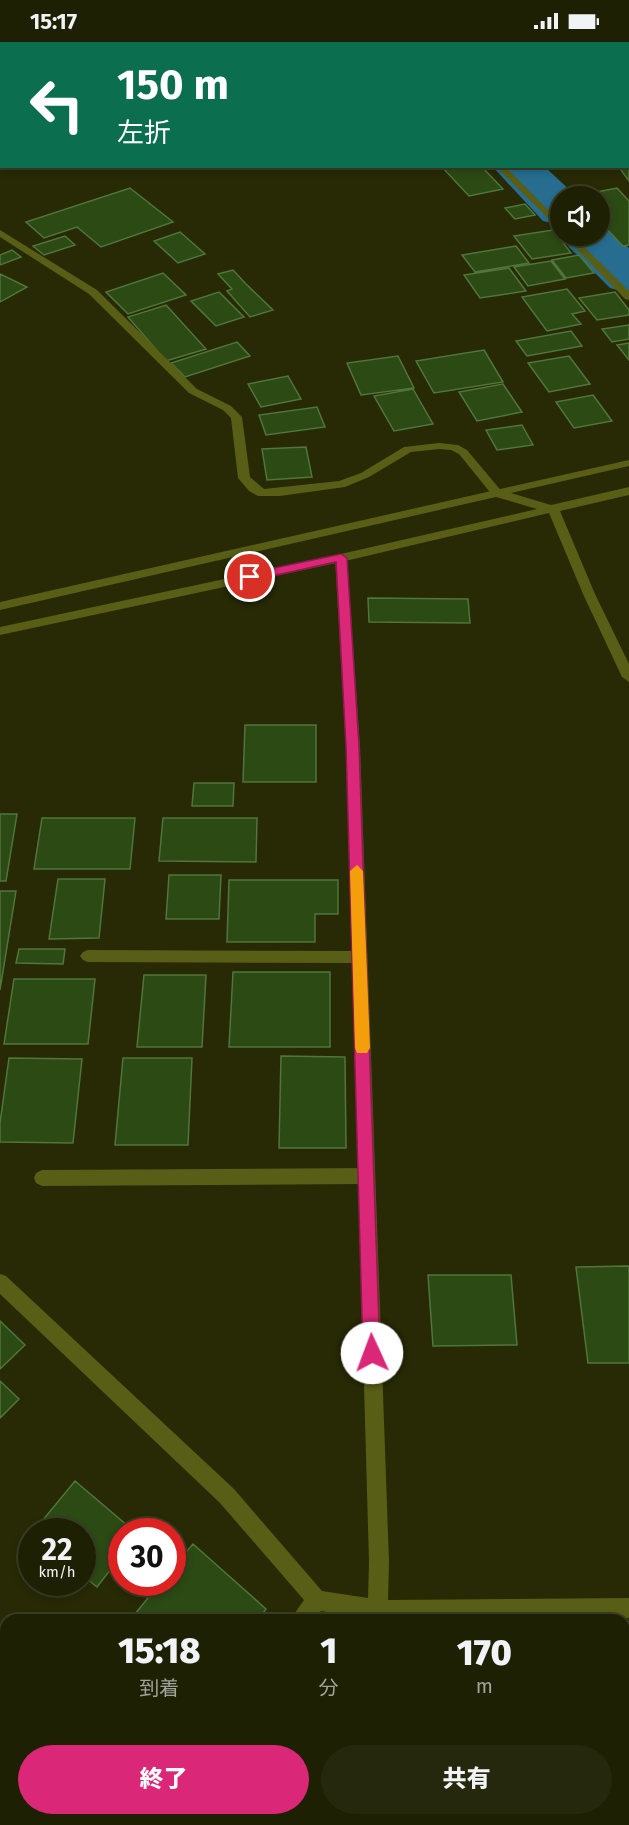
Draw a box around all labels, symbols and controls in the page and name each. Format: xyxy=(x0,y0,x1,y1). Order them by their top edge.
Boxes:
text: 15:17 xyxy=(30,8,77,35)
text: 150 m xyxy=(117,60,229,110)
icon: left xyxy=(18,66,96,144)
text: 左折 xyxy=(117,117,171,149)
map controls xyxy=(550,186,610,246)
button: sound xyxy=(550,186,610,246)
pin xyxy=(224,551,275,602)
icon: arrive xyxy=(233,560,266,593)
position arrow xyxy=(340,1321,404,1385)
speed limit sign: 30 xyxy=(108,1518,186,1596)
text: 22 xyxy=(41,1532,73,1568)
text: km/h xyxy=(38,1563,76,1581)
text: 15:18 xyxy=(118,1629,201,1673)
text: 1 xyxy=(320,1629,337,1673)
text: 170 xyxy=(457,1631,512,1675)
text: m xyxy=(476,1674,493,1698)
text: 到着 xyxy=(139,1676,179,1700)
text: 分 xyxy=(319,1676,339,1700)
button: 終了 xyxy=(18,1745,309,1814)
button: 共有 xyxy=(321,1745,612,1814)

